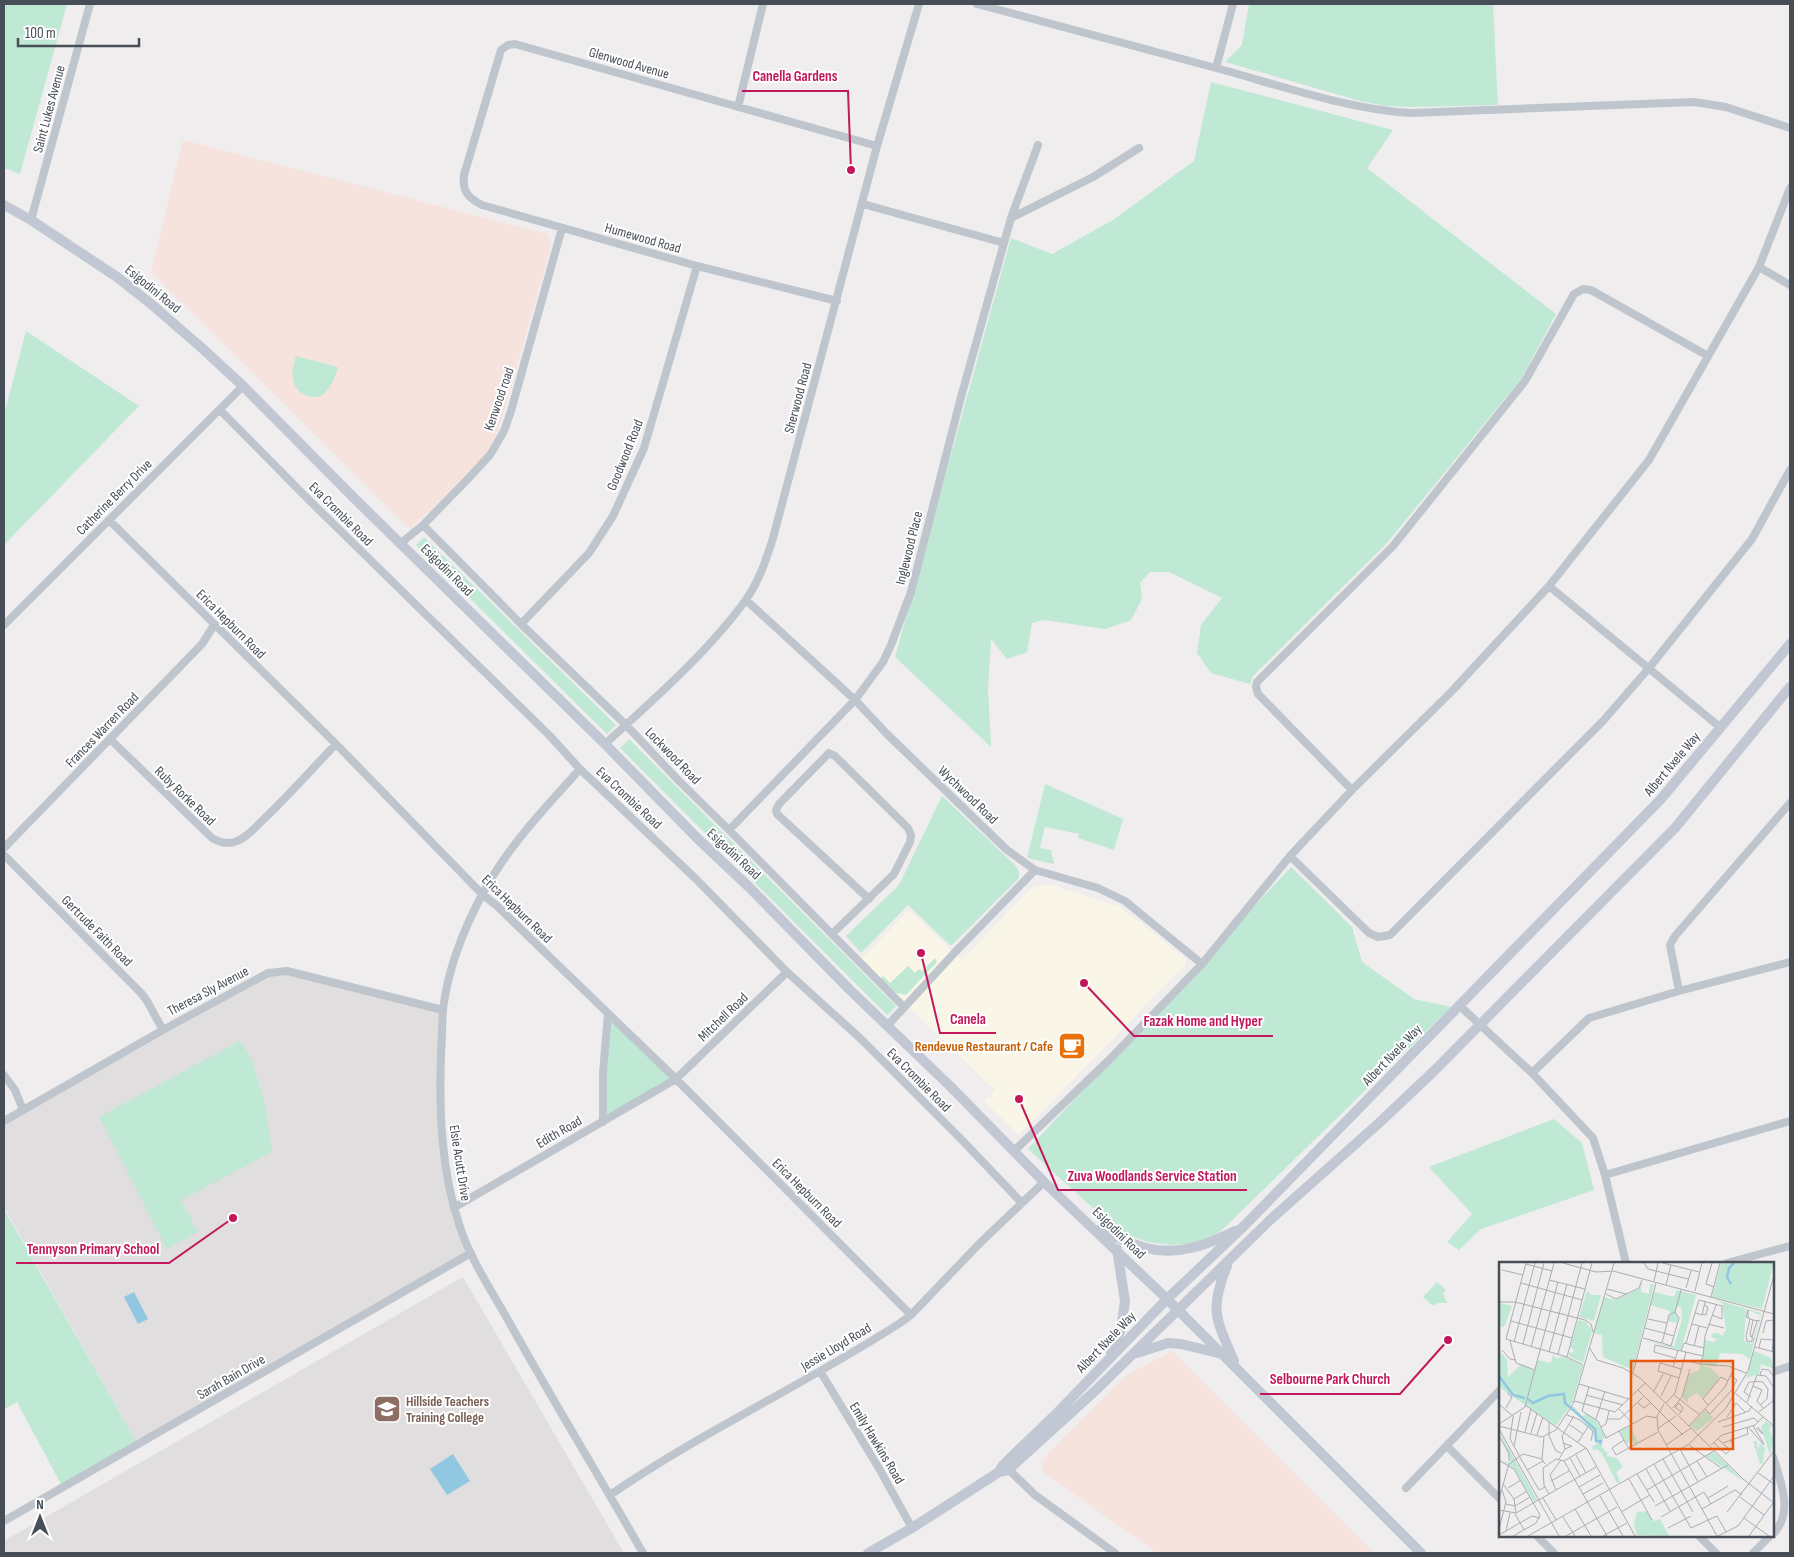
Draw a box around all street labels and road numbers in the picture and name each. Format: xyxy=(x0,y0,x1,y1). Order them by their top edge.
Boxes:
street label: Glenwood Avenue xyxy=(587,43,671,83)
street label: Saint Lukes Avenue xyxy=(29,63,69,155)
street label: Humewood Road xyxy=(603,219,683,257)
street label: Esigodini Road xyxy=(121,261,185,317)
street label: Sherwood Road xyxy=(780,361,816,435)
street label: Kenwood road xyxy=(480,365,518,433)
street label: Goodwood Road xyxy=(603,417,647,493)
street label: Catherine Berry Drive xyxy=(72,455,156,539)
street label: Eva Crombie Road xyxy=(305,478,377,550)
street label: Inglewood Place xyxy=(892,509,926,587)
street label: Esigodini Road xyxy=(417,540,477,600)
street label: Erica Hepburn Road xyxy=(193,586,269,662)
street label: Frances Warren Road xyxy=(62,689,142,771)
street label: Lockwood Road xyxy=(642,724,704,788)
street label: Albert Nxele Way xyxy=(1640,728,1704,800)
street label: Wychwood Road xyxy=(935,762,1002,828)
street label: Ruby Rorke Road xyxy=(151,763,219,829)
street label: Eva Crombie Road xyxy=(593,763,665,833)
street label: Esigodini Road xyxy=(704,825,765,883)
street label: Erica Hepburn Road xyxy=(478,871,556,947)
street label: Gertrude Faith Road xyxy=(58,892,136,970)
street label: Theresa Sly Avenue xyxy=(164,962,252,1020)
street label: Mitchell Road xyxy=(694,989,752,1045)
street label: Albert Nxele Way xyxy=(1358,1020,1426,1090)
street label: Eva Crombie Road xyxy=(883,1044,955,1116)
street label: Edith Road xyxy=(533,1112,585,1152)
street label: Elsie Acutt Drive xyxy=(446,1124,474,1202)
street label: Erica Hepburn Road xyxy=(769,1155,845,1231)
street label: Esigodini Road xyxy=(1089,1204,1149,1263)
street label: Albert Nxele Way xyxy=(1072,1307,1140,1377)
street label: Jessie Lloyd Road xyxy=(797,1319,874,1375)
street label: Sarah Bain Drive xyxy=(194,1351,268,1403)
street label: Emily Hawkins Road xyxy=(846,1399,908,1487)

